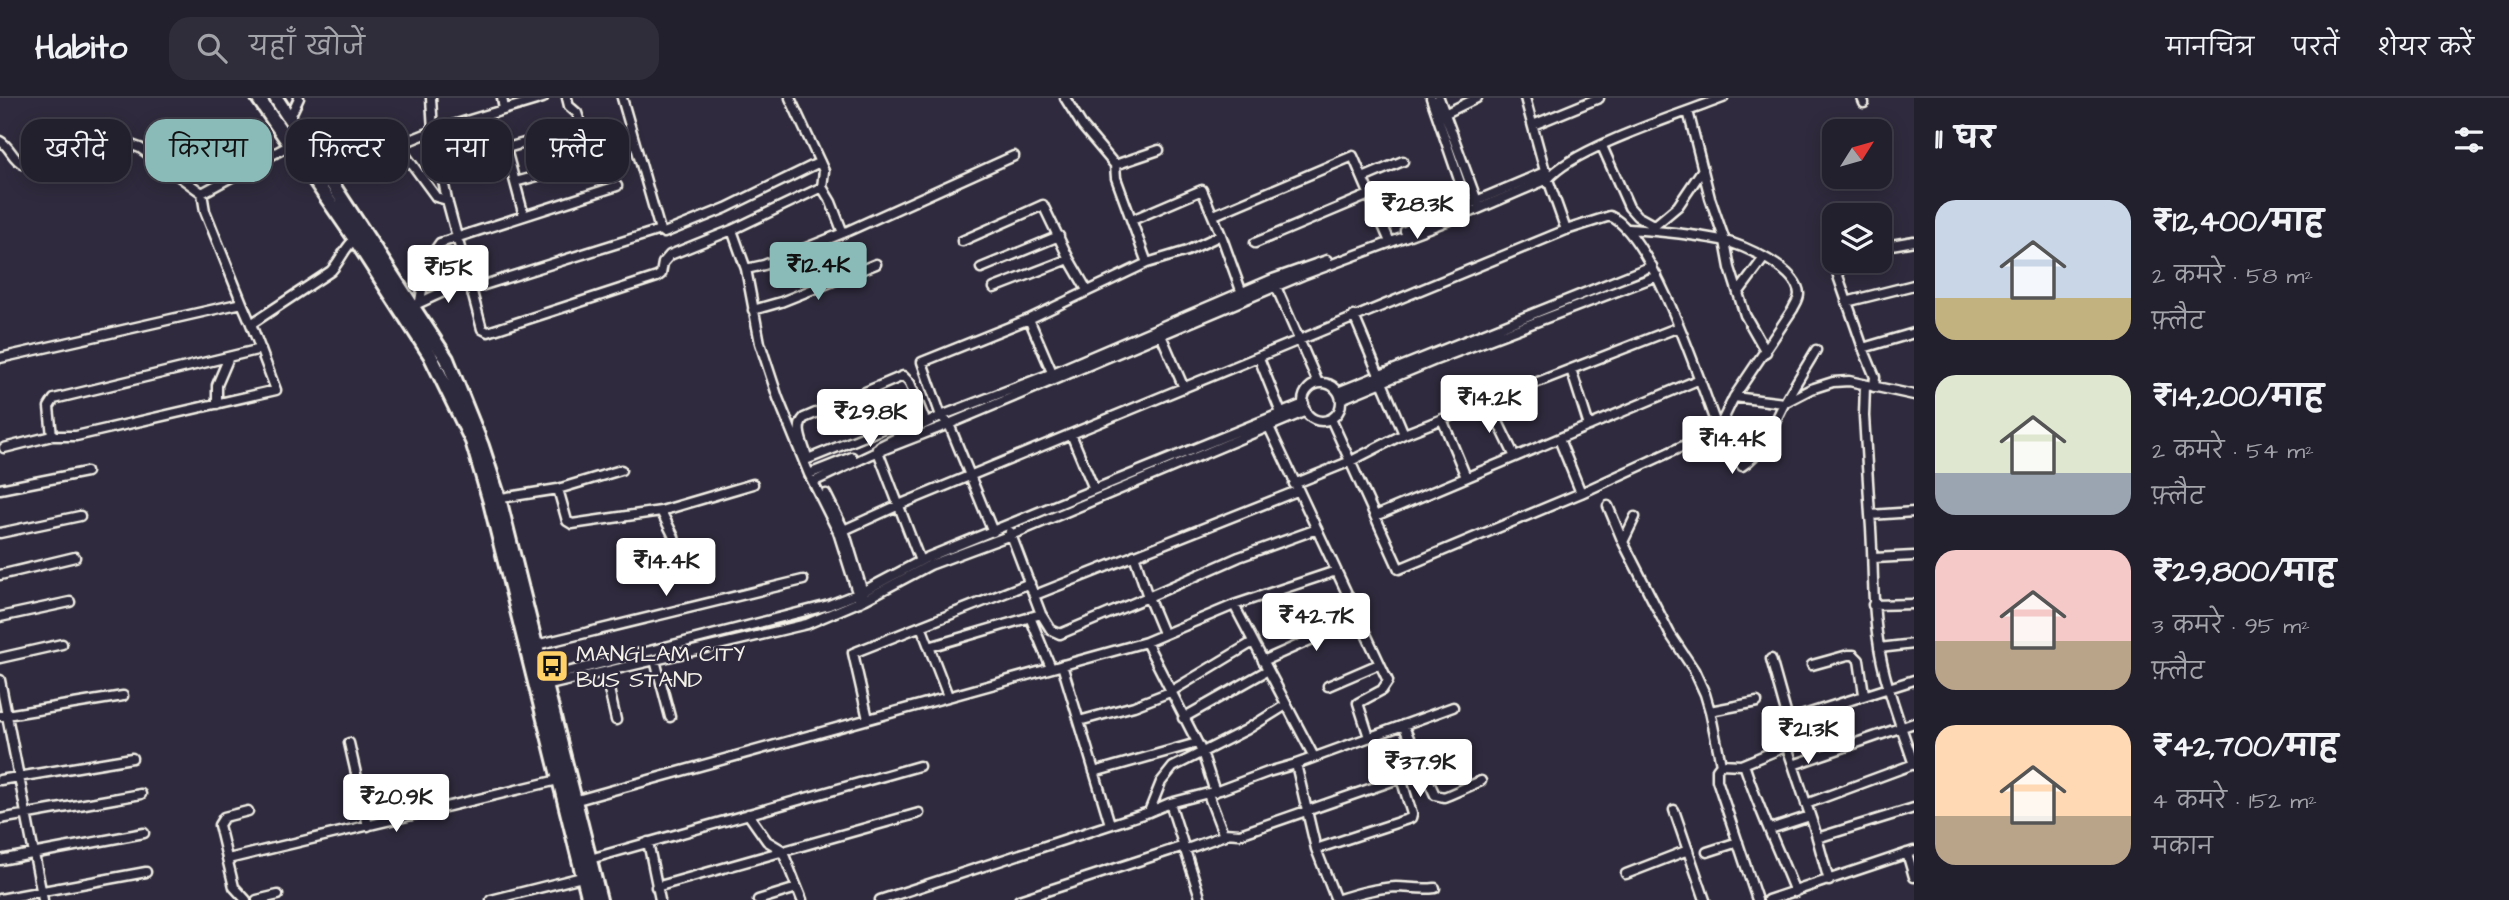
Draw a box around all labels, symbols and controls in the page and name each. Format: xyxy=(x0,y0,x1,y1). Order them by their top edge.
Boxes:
search box xyxy=(169,17,659,80)
text: Habito xyxy=(35,25,127,71)
icon: search xyxy=(193,29,231,67)
text: यहाँ खोजें xyxy=(249,29,365,65)
text: मानचित्र xyxy=(2166,31,2254,65)
text: परतें xyxy=(2292,31,2339,65)
text: शेयर करें xyxy=(2377,31,2474,65)
text: 11 घर xyxy=(1935,118,1995,160)
chip: खरीदें xyxy=(21,119,131,182)
chip: किराया xyxy=(145,119,272,182)
chip: फ़िल्टर xyxy=(286,119,408,182)
chip: नया xyxy=(422,119,512,182)
chip: फ़्लैट xyxy=(526,119,629,182)
north arrow xyxy=(1822,119,1892,189)
map controls xyxy=(1822,119,1892,273)
icon: filters xyxy=(2450,121,2488,159)
pin: ₹28.3K xyxy=(1360,181,1474,241)
text: ₹28.3K xyxy=(1381,188,1453,220)
text: ₹12,400/माह xyxy=(2152,201,2324,243)
button: layers xyxy=(1822,203,1892,273)
icon: home xyxy=(1991,228,2075,312)
pin: ₹12.4K xyxy=(761,242,875,302)
pin: ₹15K xyxy=(407,246,489,305)
text: ₹12.4K xyxy=(786,249,850,281)
text: ₹15K xyxy=(424,252,472,284)
text: 2 कमरे · 58 m² xyxy=(2152,260,2313,292)
text: फ़्लैट xyxy=(2152,306,2204,338)
pin: ₹14.2K xyxy=(1432,376,1546,435)
text: ₹14,200/माह xyxy=(2152,376,2324,418)
text: ₹14.2K xyxy=(1457,382,1521,414)
pin: ₹29.8K xyxy=(813,390,927,449)
text: ₹29.8K xyxy=(833,396,907,428)
icon: home xyxy=(1991,403,2075,487)
pin: ₹14.4K xyxy=(1675,416,1789,476)
text: ₹14.4K xyxy=(1698,423,1766,455)
text: 2 कमरे · 54 m² xyxy=(2152,435,2314,467)
text: फ़्लैट xyxy=(2152,481,2204,513)
pin: ₹14.4K xyxy=(609,538,723,598)
text: ₹14.4K xyxy=(632,545,700,577)
text: ₹29,800/माह xyxy=(2152,551,2336,593)
icon: home xyxy=(1991,578,2075,662)
pin: ₹42.7K xyxy=(1259,594,1373,653)
text: ₹42.7K xyxy=(1278,600,1354,632)
text: 3 कमरे · 95 m² xyxy=(2152,610,2310,642)
place label: MANGLAM CITY BUS STAND xyxy=(576,638,745,696)
bus stop icon: MANGLAM CITY BUS STAND xyxy=(533,647,571,685)
text: फ़्लैट xyxy=(2152,656,2204,688)
pin: ₹21.3K xyxy=(1751,706,1865,766)
text: ₹21.3K xyxy=(1778,713,1838,745)
text: ₹42,700/माह xyxy=(2152,726,2338,768)
pin: ₹37.9K xyxy=(1363,740,1477,799)
text: ₹37.9K xyxy=(1384,746,1456,778)
icon: home xyxy=(1991,753,2075,837)
pin: ₹20.9K xyxy=(339,774,453,834)
text: ₹20.9K xyxy=(359,781,433,813)
text: 4 कमरे · 152 m² xyxy=(2152,785,2317,817)
text: मकान xyxy=(2152,831,2213,863)

